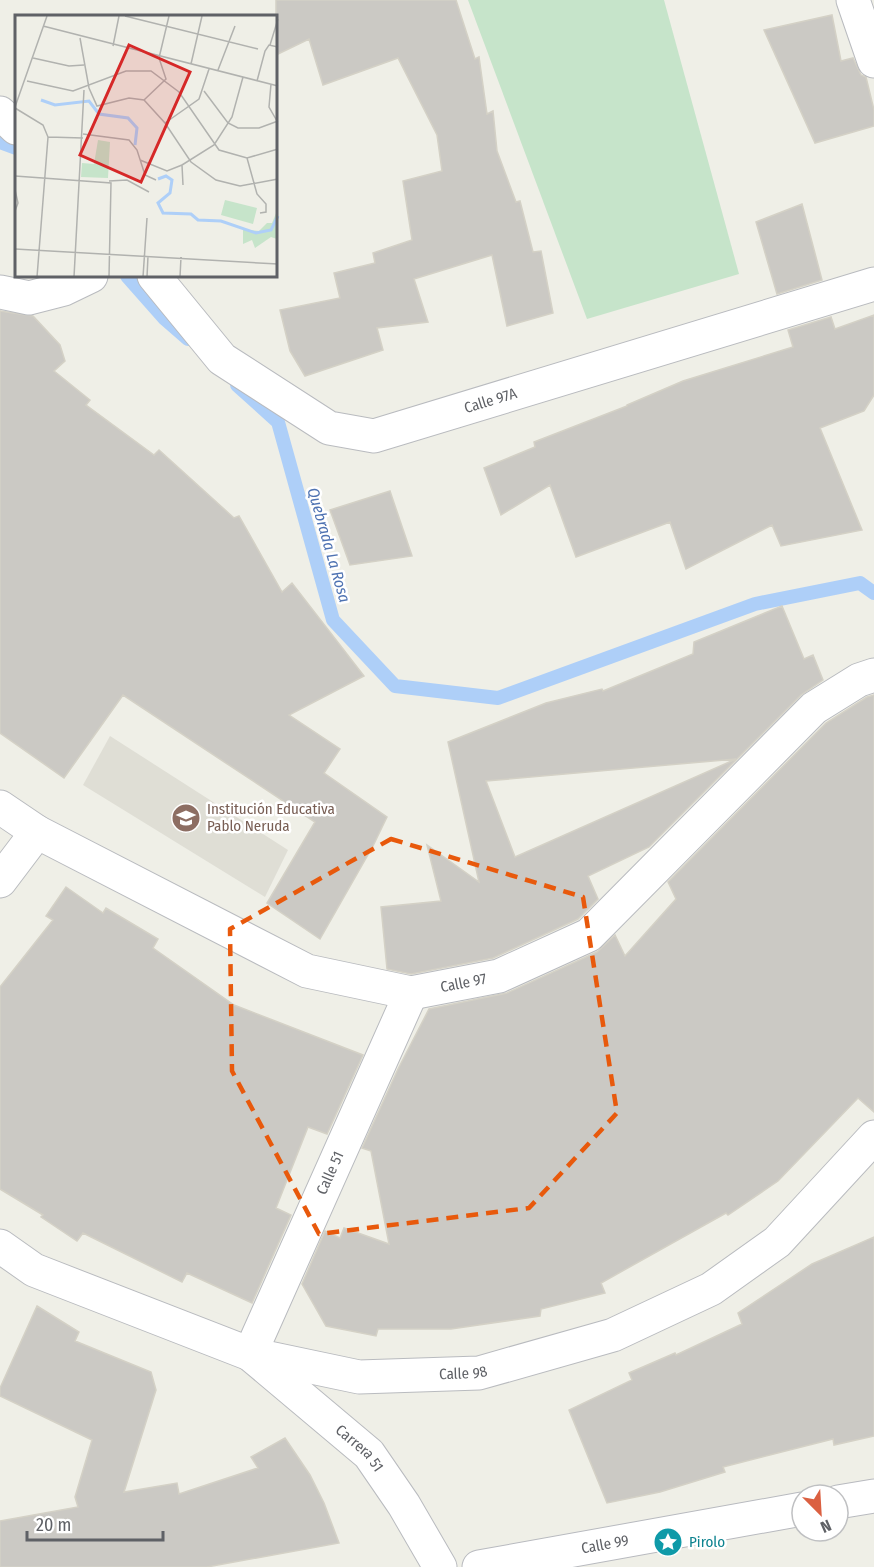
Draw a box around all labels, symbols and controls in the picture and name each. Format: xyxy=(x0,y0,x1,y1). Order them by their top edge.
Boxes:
inset map xyxy=(15,15,278,278)
street label: Calle 97A xyxy=(462,384,519,417)
water label: Quebrada La Rosa xyxy=(304,485,354,605)
place label: Institución Educativa Pablo Neruda xyxy=(207,800,335,835)
school or university icon: Institución Educativa Pablo Neruda xyxy=(170,802,202,834)
street label: Calle 97 xyxy=(439,970,488,996)
street label: Calle 51 xyxy=(313,1149,347,1197)
street label: Calle 98 xyxy=(439,1362,489,1383)
street label: Carrera 51 xyxy=(332,1421,387,1475)
north arrow xyxy=(790,1483,850,1543)
scale bar xyxy=(27,1504,164,1542)
text: 20 m xyxy=(36,1514,71,1536)
text: N xyxy=(818,1516,834,1537)
place icon: Pirolo xyxy=(652,1526,684,1558)
street label: Calle 99 xyxy=(580,1531,630,1557)
place label: Pirolo xyxy=(689,1533,725,1551)

